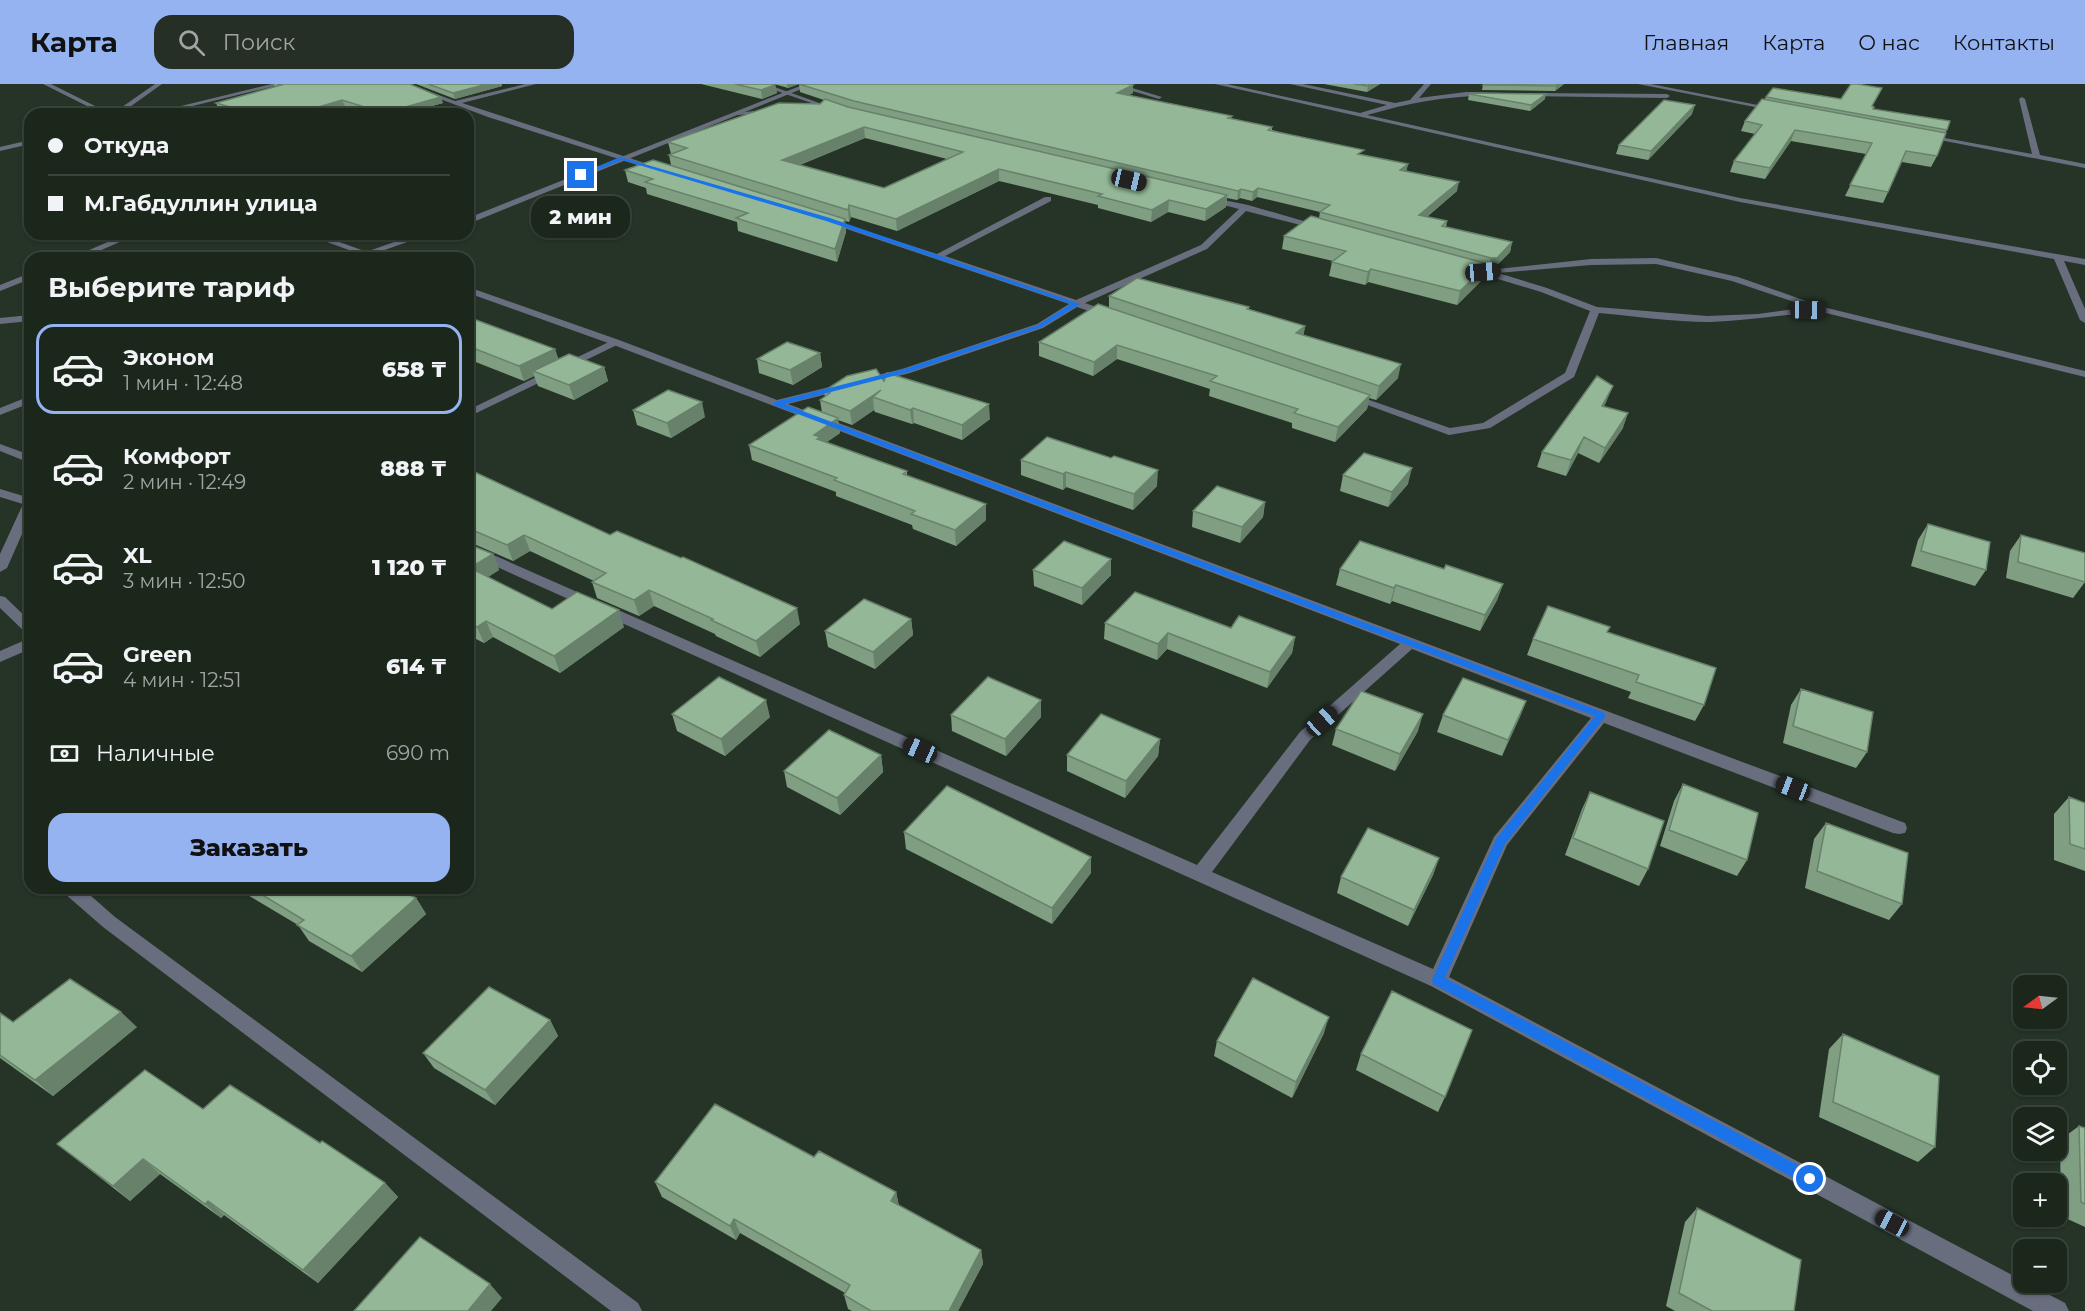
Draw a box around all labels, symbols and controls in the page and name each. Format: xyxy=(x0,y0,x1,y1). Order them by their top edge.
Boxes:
search box xyxy=(154,15,574,69)
text: Карта xyxy=(30,25,118,59)
icon: search xyxy=(175,26,208,59)
text: Поиск xyxy=(223,29,295,56)
text: Главная xyxy=(1643,30,1729,55)
text: Карта xyxy=(1762,30,1825,55)
text: О нас xyxy=(1858,30,1920,55)
text: Контакты xyxy=(1953,30,2055,55)
text: Откуда xyxy=(84,132,169,159)
route end xyxy=(567,161,594,188)
car xyxy=(1109,167,1149,193)
text: М.Габдуллин улица xyxy=(84,190,318,217)
callout: 2 мин xyxy=(532,196,630,238)
text: 2 мин xyxy=(549,205,612,229)
car xyxy=(1464,261,1502,283)
text: Выберите тариф xyxy=(48,271,295,304)
car xyxy=(1790,301,1826,319)
icon: car xyxy=(51,342,105,396)
text: Эконом xyxy=(123,344,214,371)
text: 658 ₸ xyxy=(382,356,447,383)
text: 1 мин · 12:48 xyxy=(123,371,243,395)
icon: car xyxy=(51,441,105,495)
text: Комфорт xyxy=(123,443,231,470)
text: 888 ₸ xyxy=(380,455,447,482)
text: 2 мин · 12:49 xyxy=(123,470,246,494)
icon: car xyxy=(51,540,105,594)
text: XL xyxy=(123,542,152,569)
text: 1 120 ₸ xyxy=(372,554,447,581)
text: 3 мин · 12:50 xyxy=(123,569,245,593)
icon: car xyxy=(51,639,105,693)
text: Green xyxy=(123,641,192,668)
text: 614 ₸ xyxy=(386,653,447,680)
text: 4 мин · 12:51 xyxy=(123,668,241,692)
car xyxy=(1303,702,1341,740)
car xyxy=(900,734,940,766)
icon: cash xyxy=(48,737,81,770)
text: Наличные xyxy=(96,740,215,767)
text: 690 m xyxy=(386,741,450,765)
car xyxy=(1773,773,1813,803)
button: Заказать xyxy=(48,813,450,882)
north arrow xyxy=(2013,975,2067,1029)
map controls xyxy=(2013,975,2067,1293)
button: locate xyxy=(2013,1041,2067,1095)
button: layers xyxy=(2013,1107,2067,1161)
route start xyxy=(1796,1165,1823,1192)
button: + xyxy=(2013,1173,2067,1227)
car xyxy=(1872,1207,1912,1239)
button: − xyxy=(2013,1239,2067,1293)

